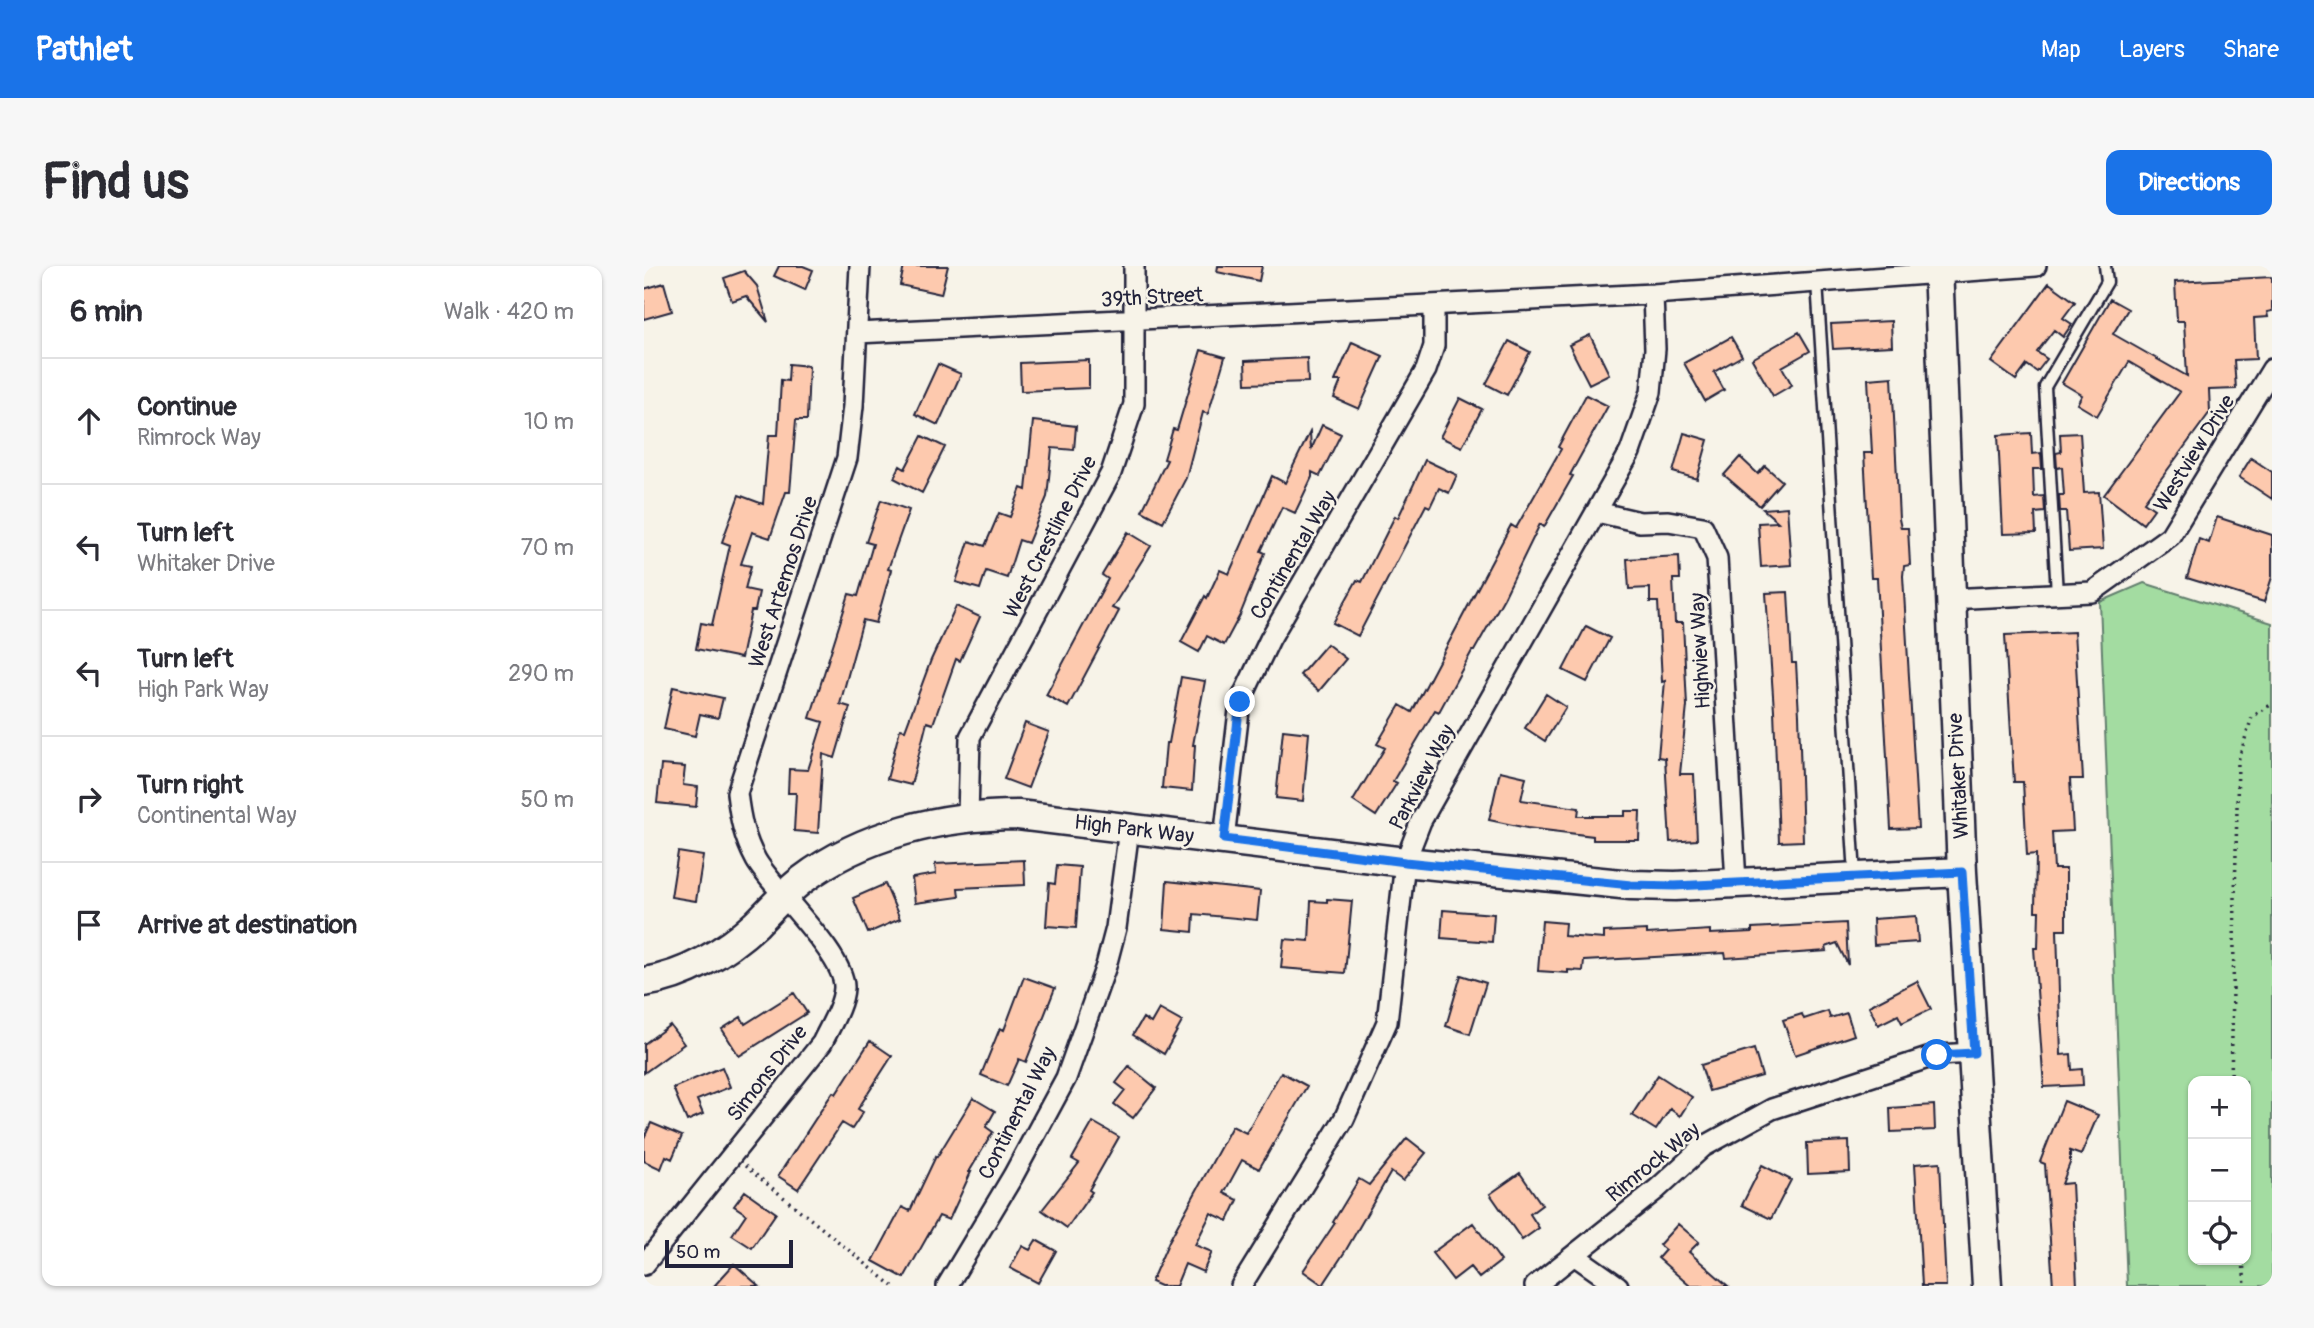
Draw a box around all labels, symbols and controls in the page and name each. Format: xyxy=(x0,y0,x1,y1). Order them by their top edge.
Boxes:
text: Pathlet xyxy=(35,29,132,70)
text: Map xyxy=(2041,35,2081,64)
text: Layers xyxy=(2119,35,2185,64)
text: Share xyxy=(2223,35,2279,64)
button: Directions xyxy=(2106,150,2272,215)
text: Find us xyxy=(42,152,189,213)
street label: 39th Street xyxy=(1100,281,1204,314)
text: 6 min xyxy=(70,293,143,330)
text: Walk · 420 m xyxy=(444,297,574,326)
street label: Westview Drive xyxy=(2148,389,2242,517)
text: Continue xyxy=(137,391,237,423)
icon: ahead xyxy=(70,402,108,440)
text: 10 m xyxy=(524,407,574,436)
text: Rimrock Way xyxy=(137,423,261,452)
street label: West Crestline Drive xyxy=(998,451,1103,623)
street label: Continental Way xyxy=(1244,486,1343,625)
street label: West Artemos Drive xyxy=(743,492,824,672)
text: Turn left xyxy=(137,517,233,549)
icon: left xyxy=(70,528,108,566)
text: 70 m xyxy=(521,533,574,562)
text: Whitaker Drive xyxy=(137,549,275,578)
street label: Highview Way xyxy=(1684,592,1717,710)
text: Turn left xyxy=(137,643,233,675)
icon: left xyxy=(70,654,108,692)
text: 290 m xyxy=(508,659,574,688)
text: High Park Way xyxy=(137,675,269,704)
route end xyxy=(1224,686,1255,717)
street label: Whitaker Drive xyxy=(1942,712,1975,840)
street label: Parkview Way xyxy=(1383,720,1462,835)
text: Turn right xyxy=(137,769,243,801)
icon: right xyxy=(70,780,108,818)
text: 50 m xyxy=(520,785,574,814)
text: Continental Way xyxy=(137,801,297,830)
street label: High Park Way xyxy=(1073,809,1195,850)
icon: arrive xyxy=(70,906,108,944)
text: Arrive at destination xyxy=(137,909,357,941)
street label: Simons Drive xyxy=(721,1019,814,1127)
route start xyxy=(1921,1039,1952,1070)
street label: Continental Way xyxy=(972,1042,1063,1184)
map controls xyxy=(2188,1076,2251,1265)
button: + xyxy=(2188,1076,2251,1139)
street label: Rimrock Way xyxy=(1601,1116,1706,1208)
button: − xyxy=(2188,1139,2251,1202)
button: locate xyxy=(2188,1202,2251,1265)
scale bar xyxy=(665,1237,793,1269)
text: 50 m xyxy=(676,1240,720,1264)

